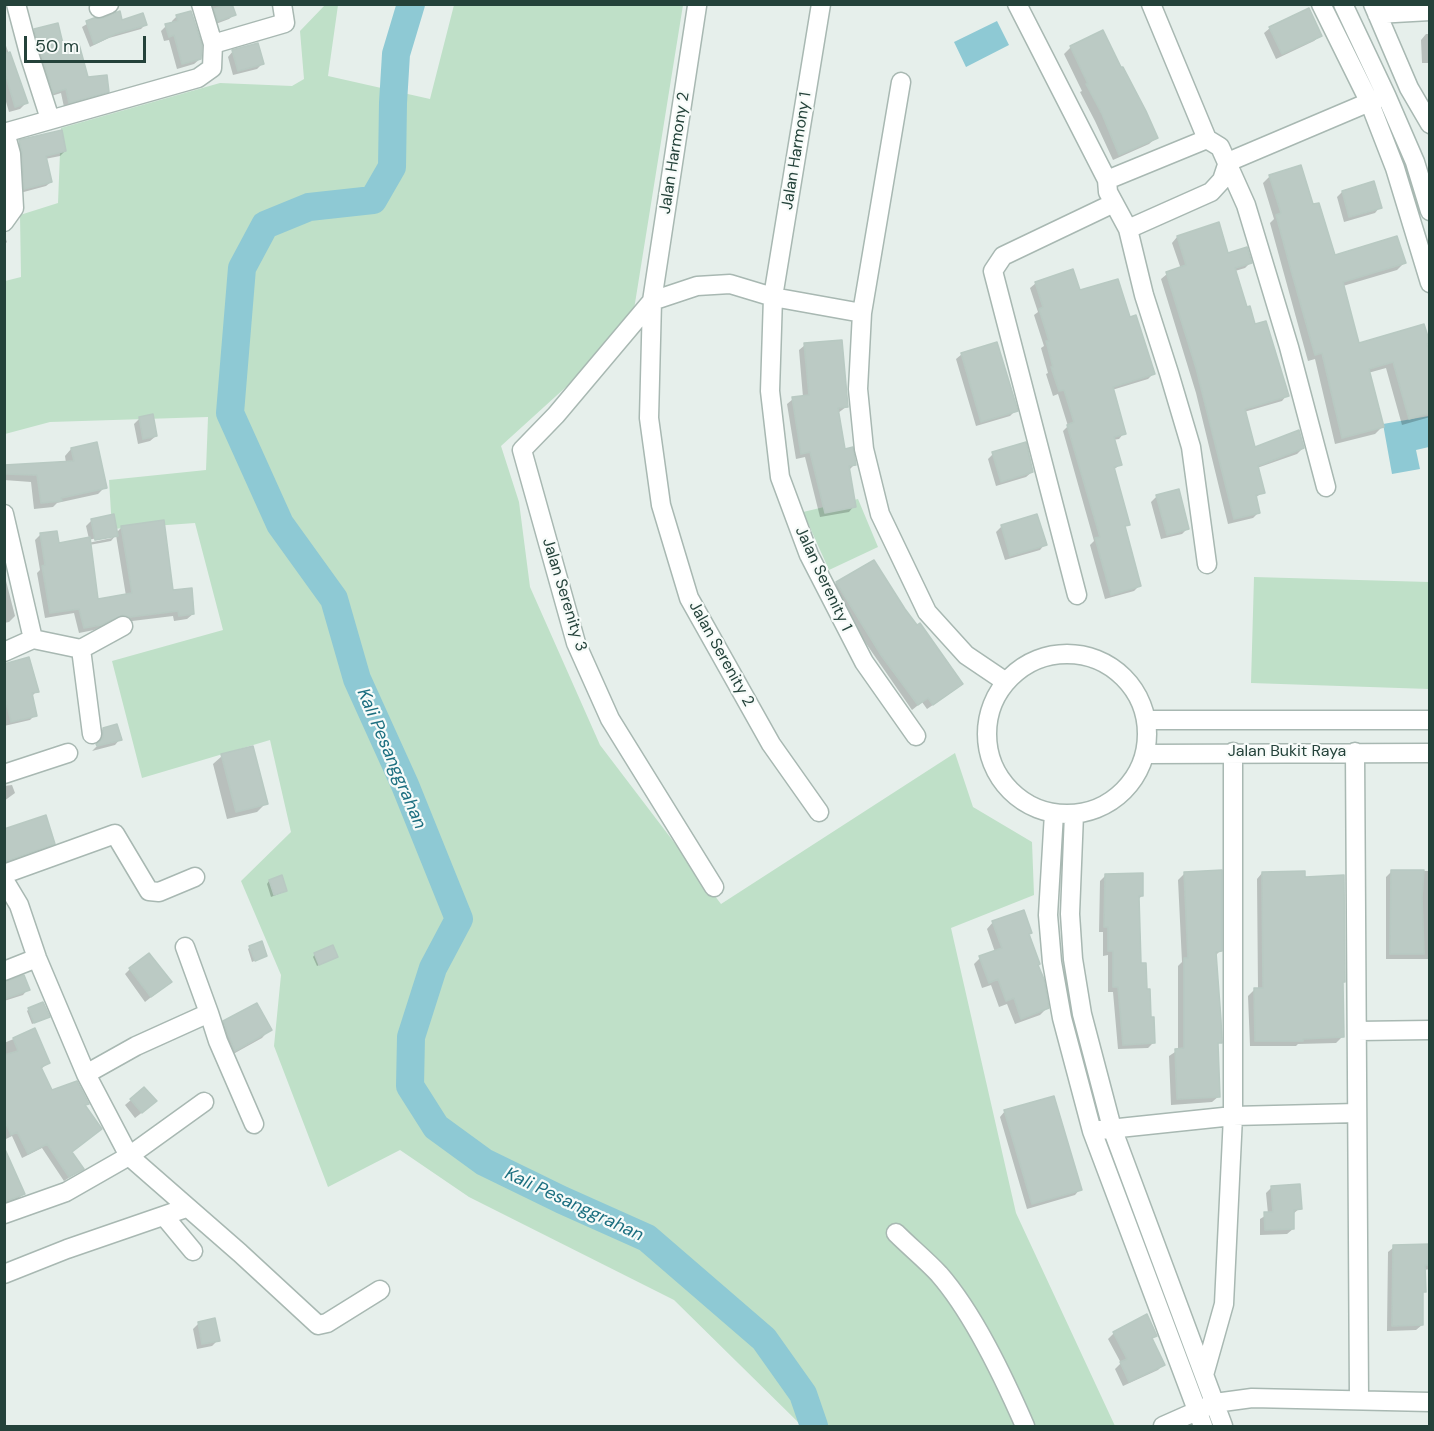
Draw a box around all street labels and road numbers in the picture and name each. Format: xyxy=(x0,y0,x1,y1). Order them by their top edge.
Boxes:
street label: Jalan Harmony 2 xyxy=(656,91,694,215)
street label: Jalan Harmony 1 xyxy=(778,91,816,211)
street label: Jalan Serenity 1 xyxy=(790,524,856,634)
street label: Jalan Serenity 3 xyxy=(538,536,590,654)
street label: Jalan Serenity 2 xyxy=(684,598,758,710)
street label: Jalan Bukit Raya xyxy=(1228,742,1346,762)

